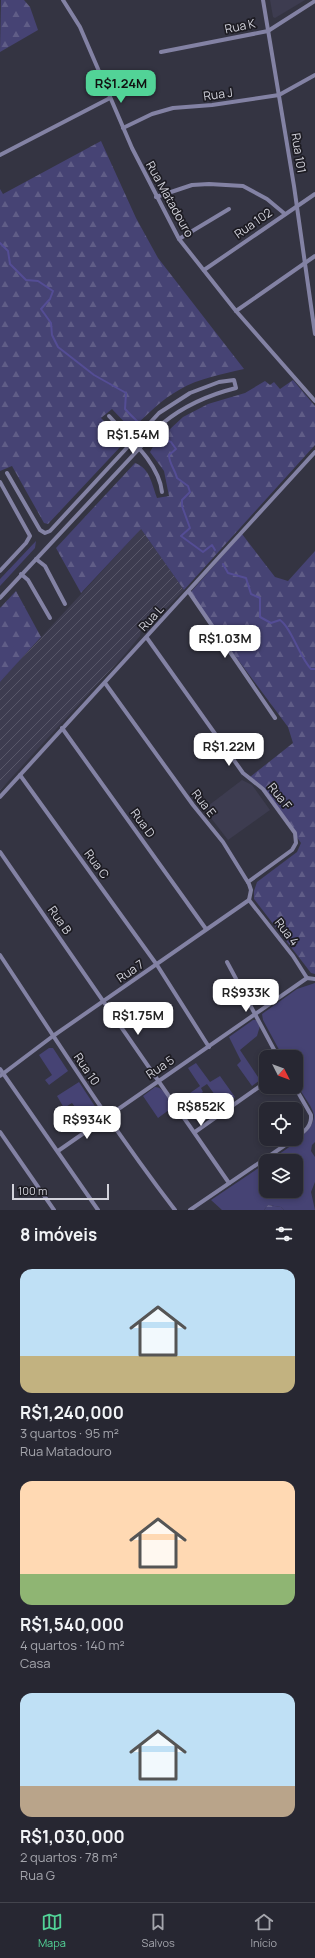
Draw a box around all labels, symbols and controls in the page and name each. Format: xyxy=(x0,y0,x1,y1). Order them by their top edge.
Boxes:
street label: Rua K xyxy=(223,14,258,38)
pin: R$1.24M xyxy=(84,70,158,104)
text: R$1.24M xyxy=(95,74,147,92)
street label: Rua J xyxy=(202,84,234,104)
street label: Rua 101 xyxy=(287,132,311,174)
street label: Rua Matadouro xyxy=(142,158,198,240)
street label: Rua 102 xyxy=(231,204,275,242)
pin: R$1.54M xyxy=(96,421,170,455)
text: R$1.54M xyxy=(107,425,159,443)
street label: Rua L xyxy=(135,601,167,635)
pin: R$1.03M xyxy=(188,625,262,659)
text: R$1.03M xyxy=(198,629,252,647)
pin: R$1.22M xyxy=(192,733,266,767)
text: R$1.22M xyxy=(203,737,255,755)
street label: Rua F xyxy=(264,779,296,813)
street label: Rua E xyxy=(188,786,220,820)
street label: Rua D xyxy=(127,805,159,841)
street label: Rua C xyxy=(81,846,114,882)
street label: Rua B xyxy=(44,902,76,938)
street label: Rua 4 xyxy=(271,915,303,949)
street label: Rua 7 xyxy=(113,956,147,986)
pin: R$933K xyxy=(213,979,279,1013)
text: R$933K xyxy=(222,983,270,1001)
pin: R$1.75M xyxy=(101,1002,175,1036)
text: R$1.75M xyxy=(112,1006,164,1024)
street label: Rua 10 xyxy=(70,1049,104,1089)
north arrow xyxy=(259,1050,303,1094)
map controls xyxy=(259,1050,303,1198)
street label: Rua 5 xyxy=(143,1051,178,1083)
pin: R$852K xyxy=(168,1093,234,1127)
text: R$852K xyxy=(177,1097,225,1115)
button: locate xyxy=(259,1102,303,1146)
pin: R$934K xyxy=(54,1106,120,1140)
text: R$934K xyxy=(63,1110,111,1128)
button: layers xyxy=(259,1154,303,1198)
scale bar xyxy=(12,1182,109,1201)
text: 100 m xyxy=(18,1183,47,1198)
text: 8 imóveis xyxy=(20,1223,97,1246)
icon: filters xyxy=(273,1223,295,1245)
icon: home xyxy=(122,1295,194,1367)
text: R$1,240,000 xyxy=(20,1401,124,1424)
text: 3 quartos · 95 m² xyxy=(20,1424,119,1442)
text: Rua Matadouro xyxy=(20,1442,112,1460)
icon: home xyxy=(122,1507,194,1579)
text: R$1,540,000 xyxy=(20,1613,124,1636)
text: 4 quartos · 140 m² xyxy=(20,1636,125,1654)
text: Casa xyxy=(20,1654,51,1672)
icon: home xyxy=(122,1719,194,1791)
text: R$1,030,000 xyxy=(20,1825,125,1848)
text: 2 quartos · 78 m² xyxy=(20,1848,118,1866)
text: Rua G xyxy=(20,1866,55,1884)
tab: Mapa xyxy=(38,1911,66,1950)
tab: Salvos xyxy=(142,1911,175,1950)
tab: Início xyxy=(250,1911,277,1950)

